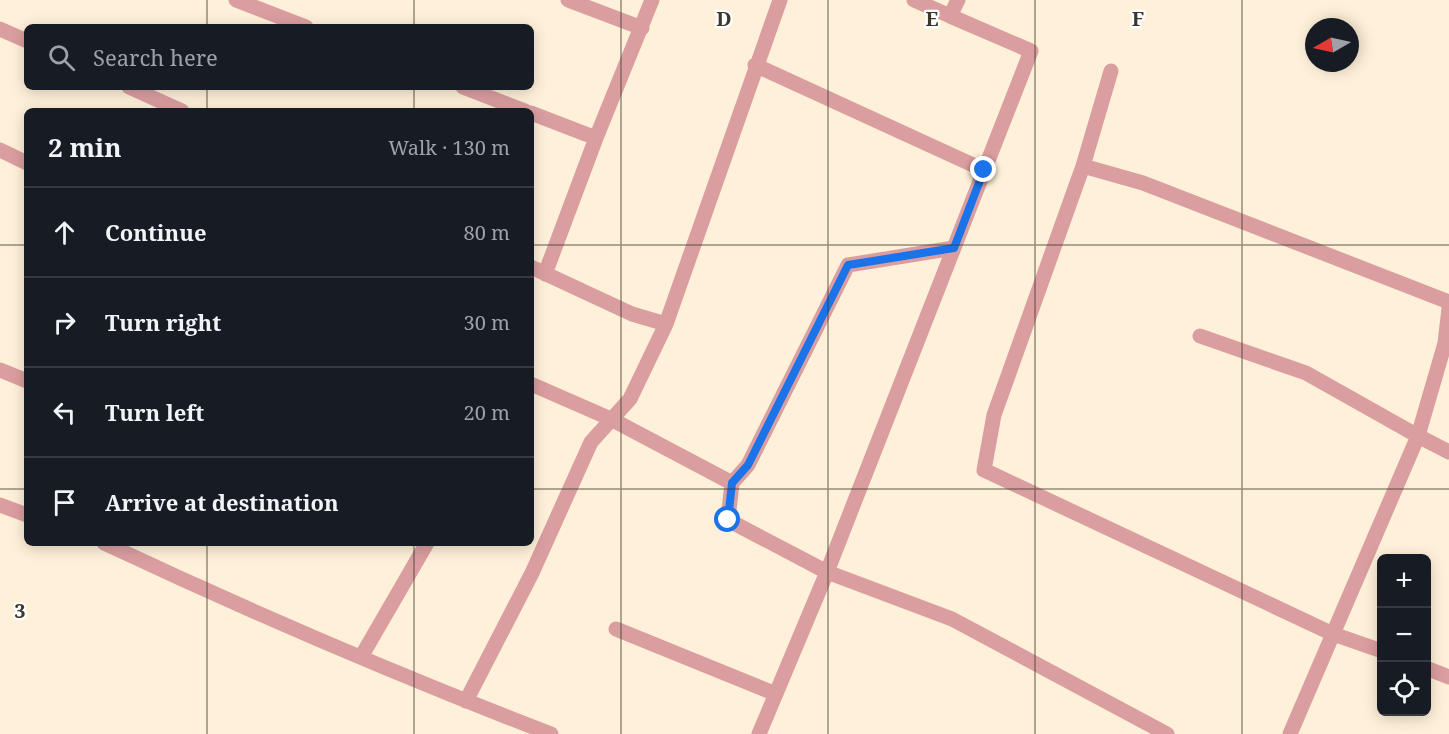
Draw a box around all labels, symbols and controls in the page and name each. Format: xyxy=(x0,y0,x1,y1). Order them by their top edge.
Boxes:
text: D xyxy=(716,5,732,32)
text: E xyxy=(925,5,939,32)
text: F xyxy=(1132,5,1144,32)
north arrow xyxy=(1305,18,1359,72)
search box xyxy=(24,24,534,90)
icon: search xyxy=(45,41,78,74)
text: Search here xyxy=(93,42,218,72)
text: 2 min xyxy=(48,129,122,165)
text: Walk · 130 m xyxy=(388,134,510,161)
route end xyxy=(970,156,996,182)
icon: ahead xyxy=(48,216,81,249)
text: Continue xyxy=(105,217,207,247)
text: 80 m xyxy=(464,219,510,246)
icon: right xyxy=(48,306,81,339)
text: Turn right xyxy=(105,307,221,337)
text: 30 m xyxy=(464,309,510,336)
icon: left xyxy=(48,396,81,429)
text: Turn left xyxy=(105,397,204,427)
text: 20 m xyxy=(464,399,510,426)
icon: arrive xyxy=(48,486,81,519)
text: Arrive at destination xyxy=(105,487,339,517)
route start xyxy=(714,506,740,532)
map controls xyxy=(1377,554,1431,716)
button: + xyxy=(1377,554,1431,608)
text: 3 xyxy=(14,597,26,624)
button: − xyxy=(1377,608,1431,662)
button: locate xyxy=(1377,662,1431,716)

